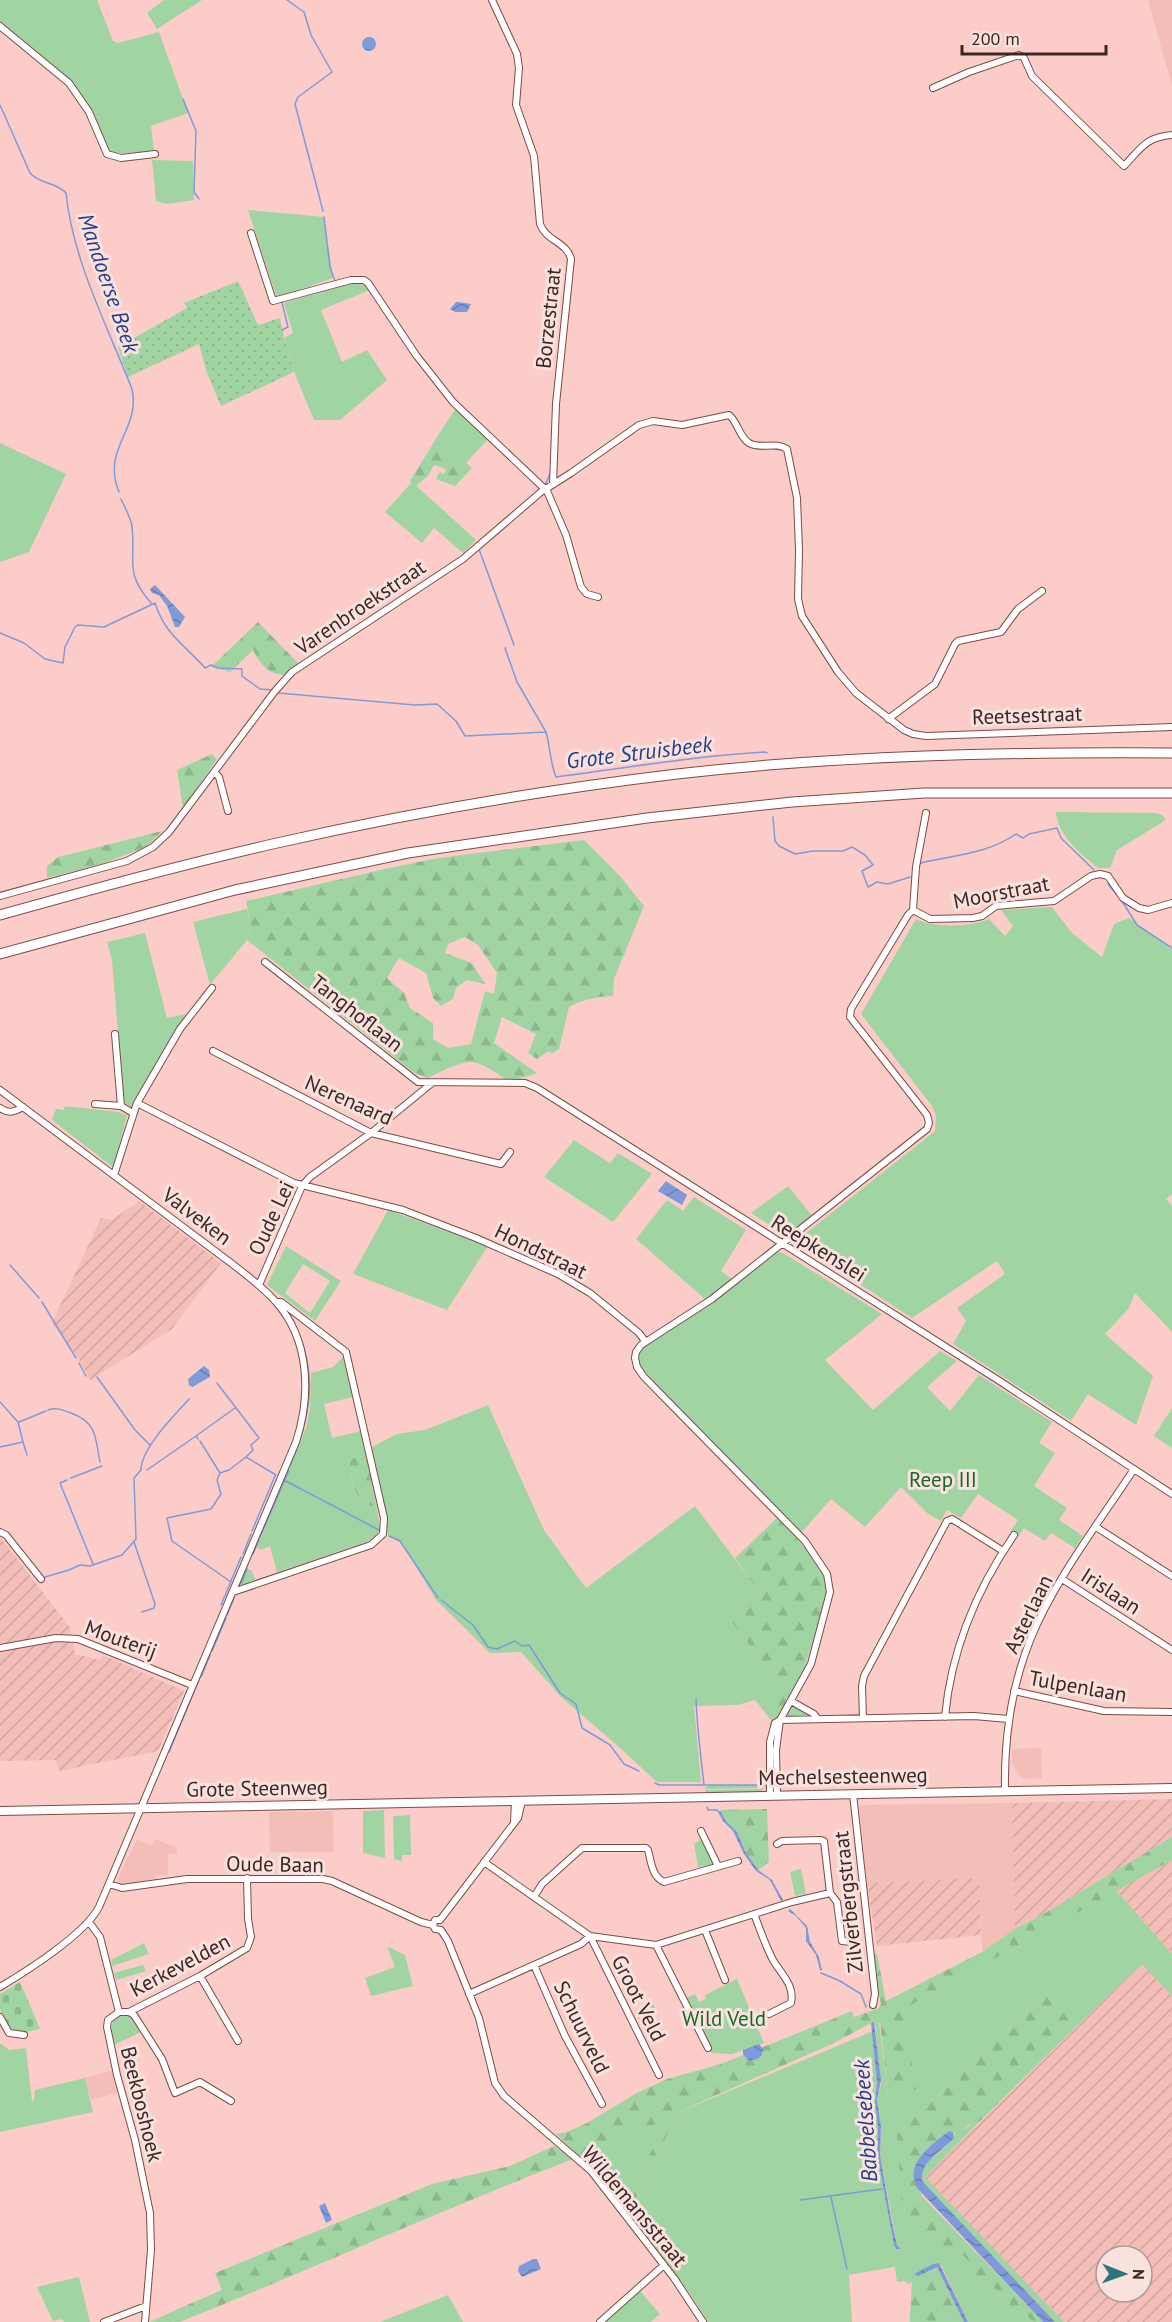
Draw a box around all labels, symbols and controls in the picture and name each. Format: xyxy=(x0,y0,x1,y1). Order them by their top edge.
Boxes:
scale bar xyxy=(962,18,1106,56)
text: 200 m xyxy=(971,27,1020,50)
water label: Mandoerse Beek xyxy=(72,210,146,357)
street label: Borzestraat xyxy=(529,266,567,370)
street label: Varenbroekstraat xyxy=(289,553,431,661)
street label: Reetsestraat xyxy=(971,700,1083,730)
water label: Grote Struisbeek xyxy=(565,729,715,775)
street label: Moorstraat xyxy=(951,869,1051,915)
street label: Tanghoflaan xyxy=(305,969,409,1057)
street label: Nerenaard xyxy=(301,1069,397,1131)
street label: Oude Lei xyxy=(242,1176,300,1260)
street label: Valveken xyxy=(156,1181,237,1251)
street label: Reepkenslei xyxy=(766,1208,872,1288)
street label: Hondstraat xyxy=(490,1217,592,1285)
park label: Reep III xyxy=(909,1466,977,1493)
street label: Irislaan xyxy=(1076,1562,1146,1620)
street label: Asterlaan xyxy=(997,1570,1059,1658)
street label: Mouterij xyxy=(81,1613,161,1665)
street label: Tulpenlaan xyxy=(1027,1664,1129,1708)
street label: Mechelsesteenweg xyxy=(758,1761,928,1791)
street label: Grote Steenweg xyxy=(186,1773,328,1803)
street label: Zilverbergstraat xyxy=(827,1830,869,1974)
street label: Oude Baan xyxy=(226,1850,324,1878)
street label: Kerkevelden xyxy=(125,1927,235,2003)
street label: Groot Veld xyxy=(606,1950,672,2046)
street label: Schuurveld xyxy=(548,1976,616,2078)
park label: Wild Veld xyxy=(682,2005,766,2032)
street label: Beekboshoek xyxy=(115,2043,169,2165)
water label: Babbelsebeek xyxy=(847,2058,883,2183)
street label: Wildemansstraat xyxy=(576,2140,694,2272)
north arrow xyxy=(1094,2244,1154,2304)
text: N xyxy=(1129,2269,1149,2280)

